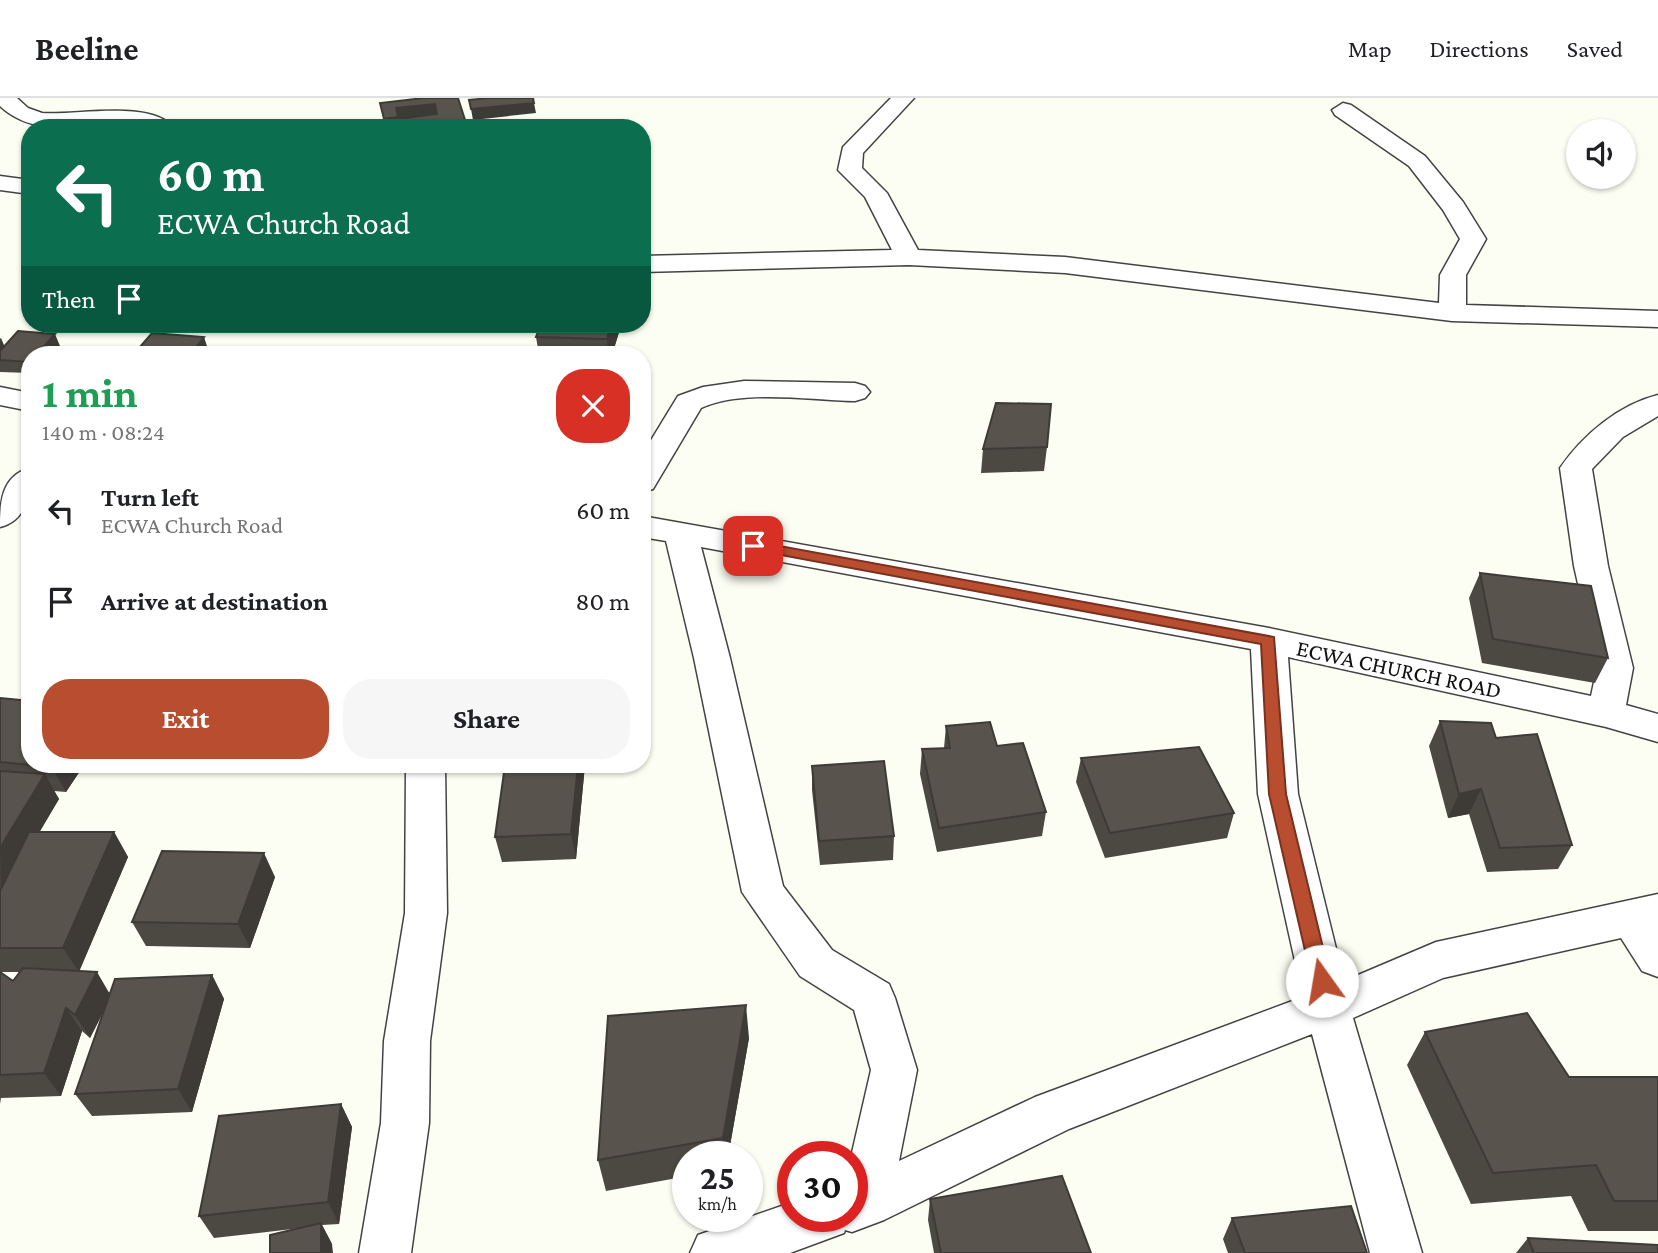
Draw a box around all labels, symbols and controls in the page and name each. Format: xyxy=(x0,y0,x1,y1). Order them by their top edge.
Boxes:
text: Beeline xyxy=(35,30,139,67)
text: Map xyxy=(1348,35,1392,62)
text: Directions xyxy=(1430,35,1529,62)
text: Saved xyxy=(1567,35,1623,62)
map controls xyxy=(1566,119,1636,189)
button: sound xyxy=(1566,119,1636,189)
icon: left xyxy=(42,147,133,238)
text: 60 m xyxy=(157,147,264,202)
text: ECWA Church Road xyxy=(157,205,410,241)
icon: arrive xyxy=(110,280,148,318)
text: Then xyxy=(42,285,96,314)
text: 1 min xyxy=(42,369,138,416)
button: close xyxy=(556,369,630,443)
text: 140 m · 08:24 xyxy=(42,419,165,445)
text: Turn left xyxy=(101,483,199,512)
icon: left xyxy=(42,492,80,530)
text: 60 m xyxy=(576,496,630,525)
text: ECWA Church Road xyxy=(101,512,283,538)
pin xyxy=(723,516,783,576)
icon: arrive xyxy=(734,527,772,565)
icon: arrive xyxy=(42,583,80,621)
text: Arrive at destination xyxy=(101,587,328,616)
text: 80 m xyxy=(576,587,630,616)
street label: ECWA CHURCH ROAD xyxy=(1294,635,1504,703)
button: Exit xyxy=(42,679,329,759)
button: Share xyxy=(343,679,630,759)
position arrow xyxy=(1285,944,1359,1018)
speed limit sign: 30 xyxy=(777,1141,868,1232)
text: 25 xyxy=(700,1158,735,1197)
text: km/h xyxy=(698,1194,737,1214)

